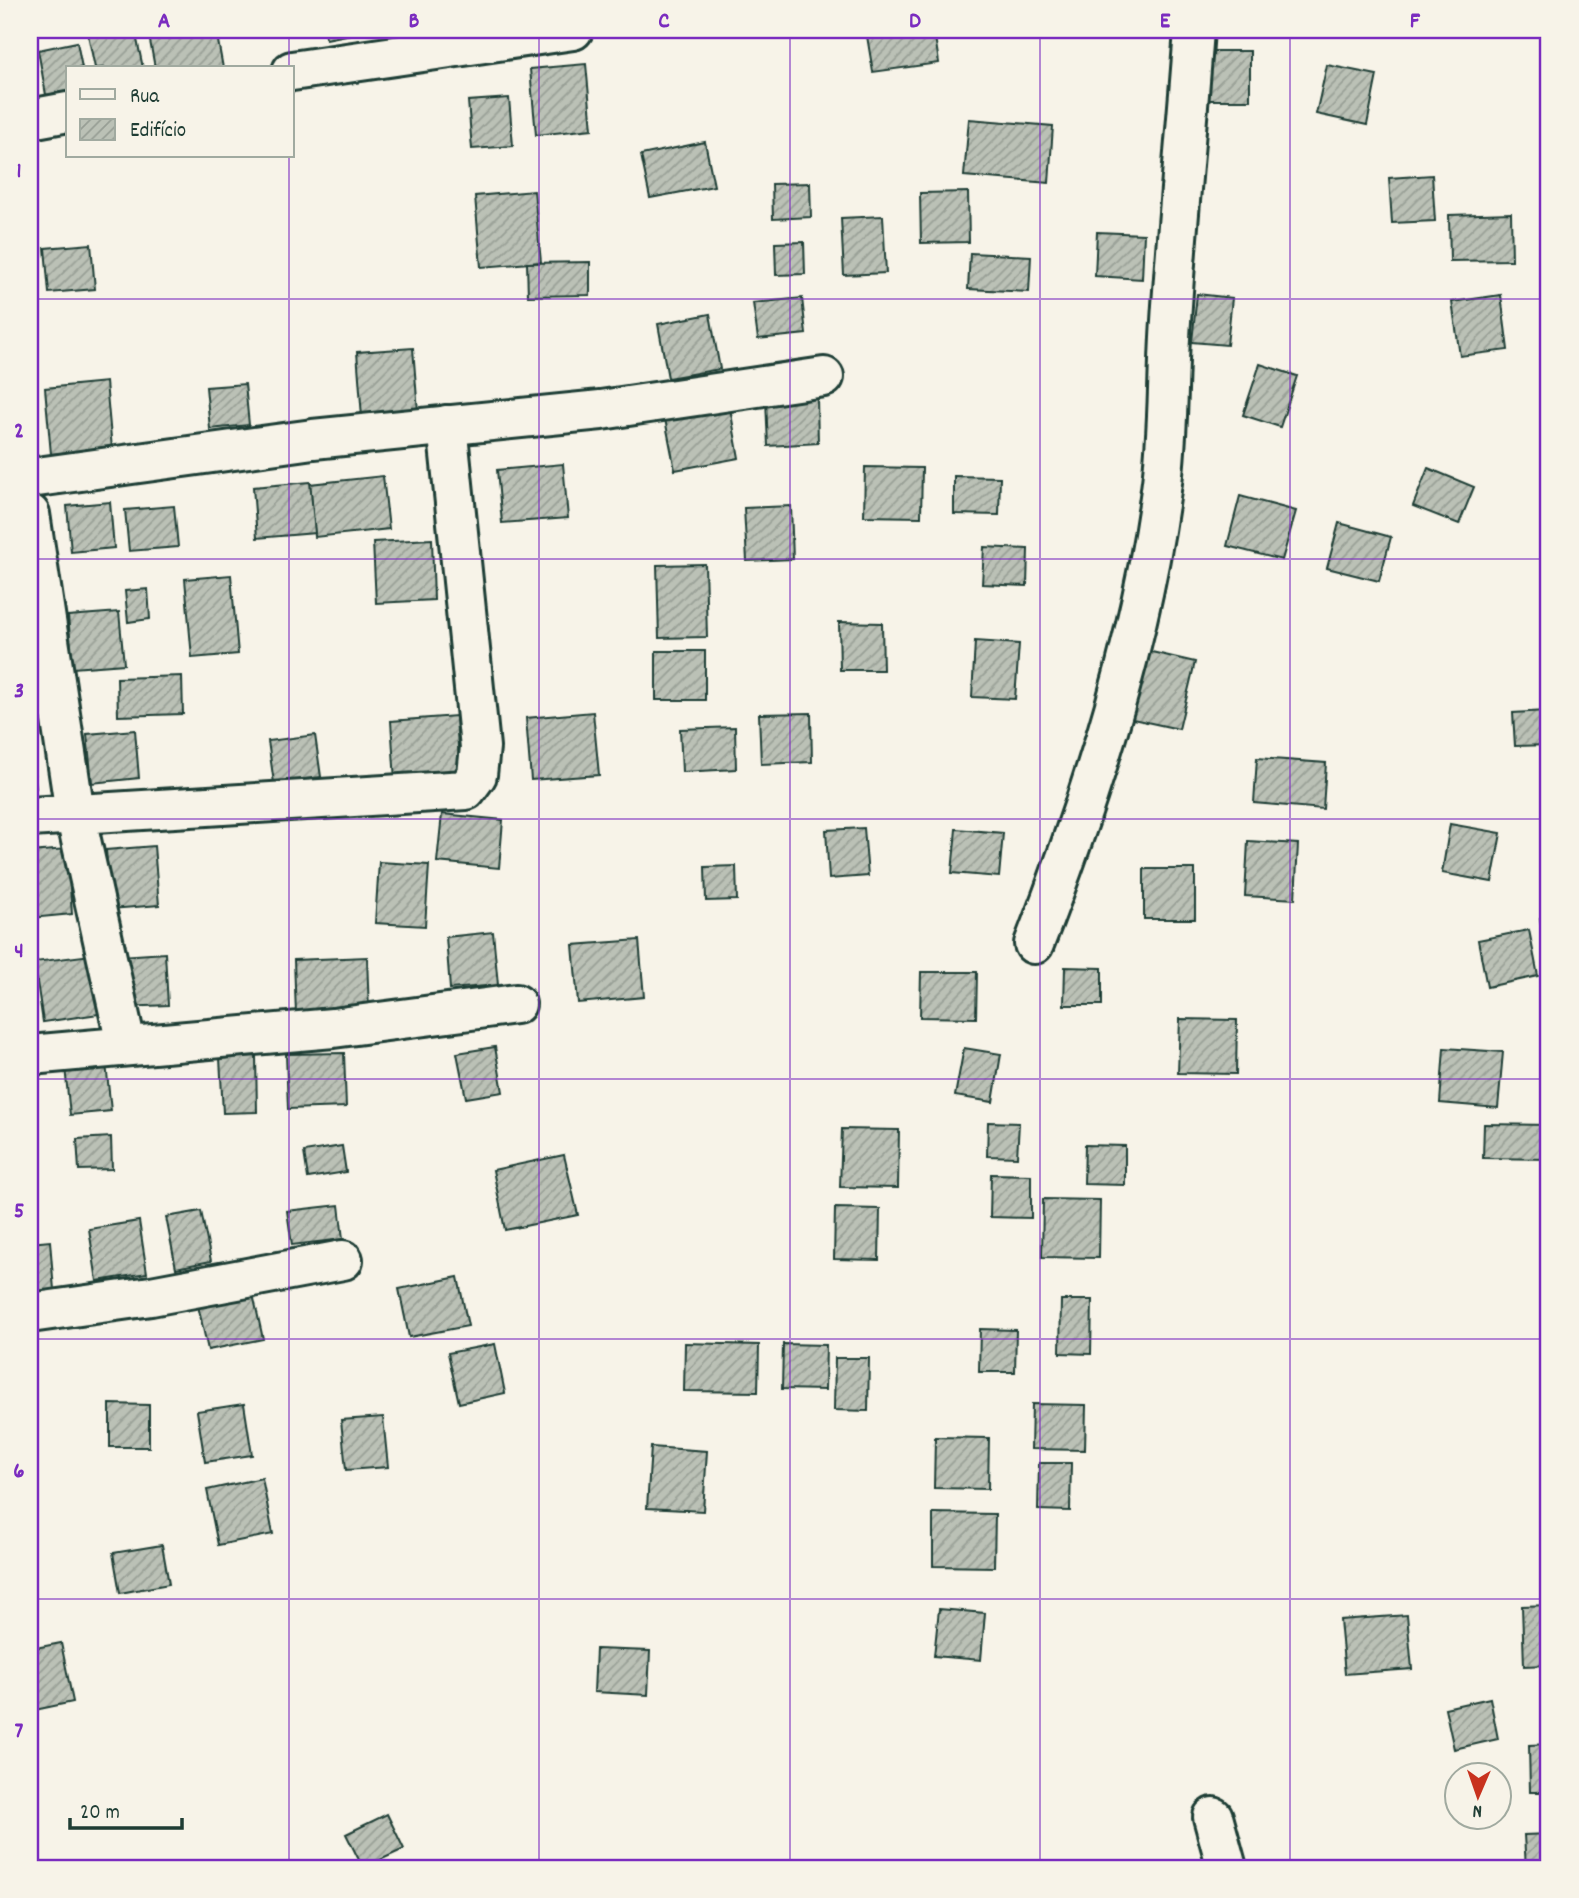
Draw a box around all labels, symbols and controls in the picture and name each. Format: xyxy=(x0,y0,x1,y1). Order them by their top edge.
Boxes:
text: A xyxy=(158,6,170,39)
text: B xyxy=(409,6,420,39)
text: C xyxy=(658,6,670,39)
text: D xyxy=(909,6,921,39)
text: E xyxy=(1160,6,1171,39)
text: F xyxy=(1410,6,1421,39)
legend xyxy=(66,66,294,158)
text: Rua xyxy=(130,83,160,113)
text: Edifício xyxy=(130,117,186,147)
text: 1 xyxy=(16,156,22,189)
text: 2 xyxy=(14,416,24,449)
text: 3 xyxy=(14,676,24,709)
text: 4 xyxy=(14,936,24,969)
text: 5 xyxy=(14,1196,24,1229)
text: 6 xyxy=(13,1456,25,1489)
text: 7 xyxy=(15,1716,24,1749)
north arrow xyxy=(1442,1762,1512,1832)
scale bar xyxy=(70,1786,182,1830)
text: N xyxy=(1472,1796,1483,1823)
text: 20 m xyxy=(80,1799,120,1829)

